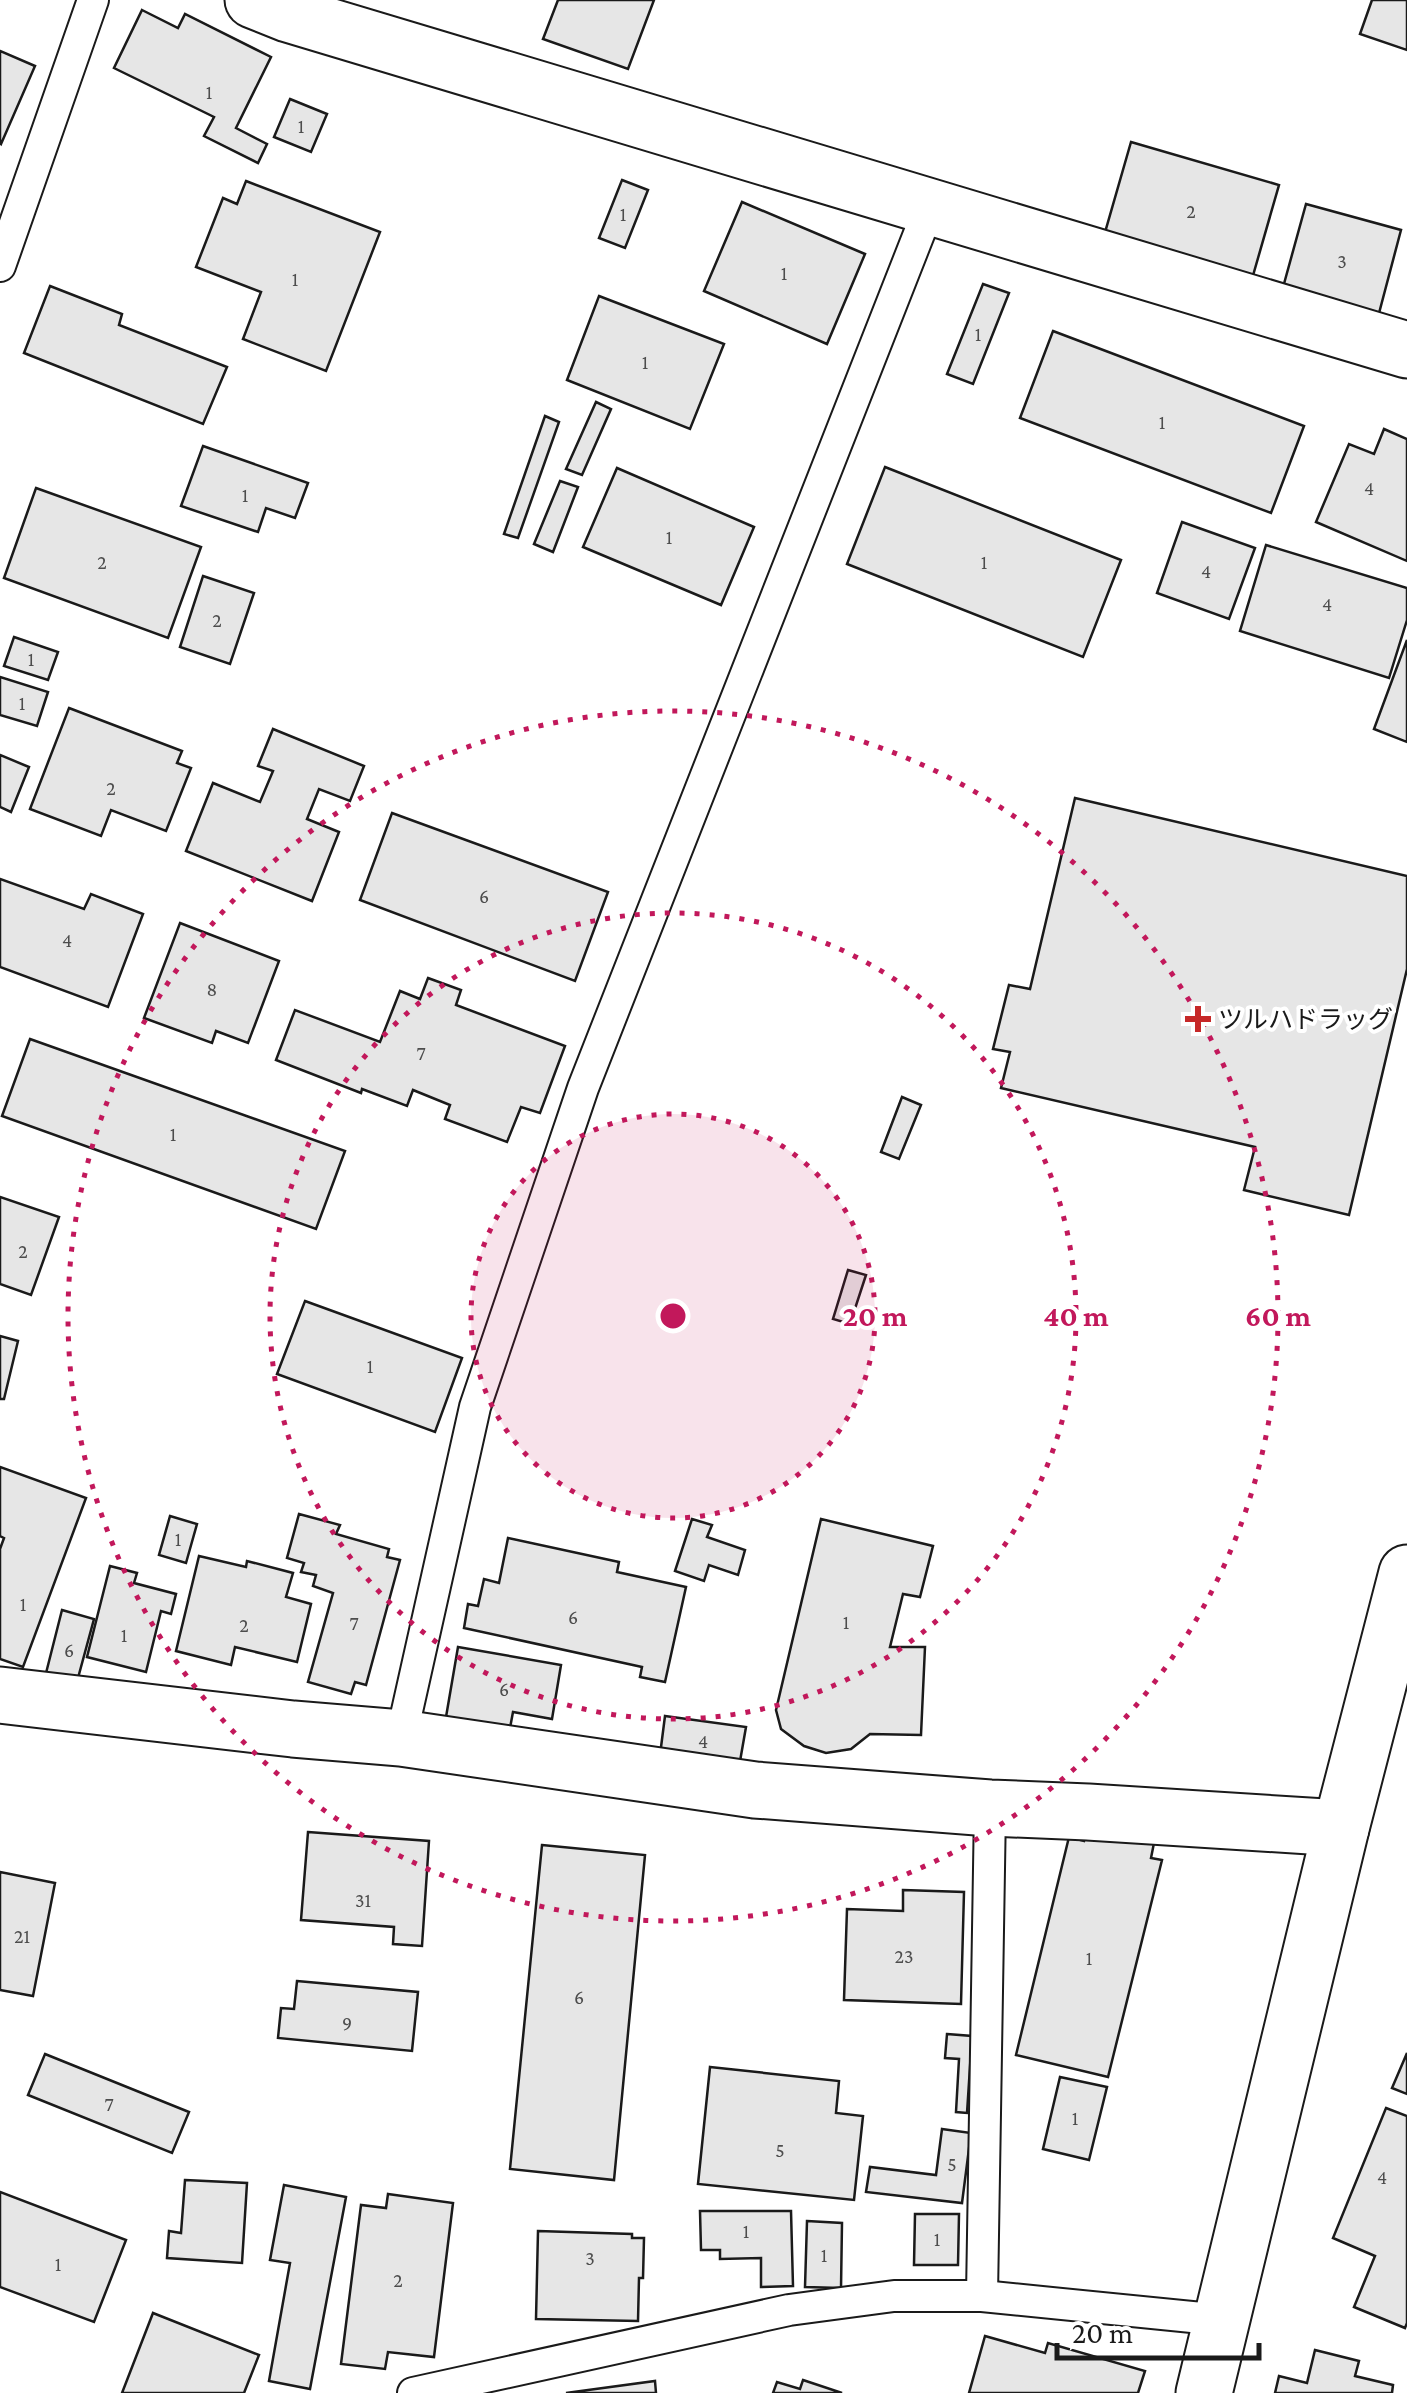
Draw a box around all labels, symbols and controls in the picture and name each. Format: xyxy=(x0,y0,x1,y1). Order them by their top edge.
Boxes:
house number: 1 xyxy=(206,81,212,103)
house number: 1 xyxy=(298,115,304,137)
house number: 2 xyxy=(1186,200,1196,222)
house number: 1 xyxy=(620,203,626,225)
house number: 3 xyxy=(1337,250,1347,272)
house number: 1 xyxy=(781,262,787,284)
house number: 1 xyxy=(292,268,298,290)
house number: 1 xyxy=(975,323,981,345)
house number: 1 xyxy=(642,351,648,373)
house number: 1 xyxy=(1159,411,1165,433)
house number: 4 xyxy=(1364,477,1374,499)
house number: 1 xyxy=(242,484,248,506)
house number: 1 xyxy=(666,526,672,548)
house number: 2 xyxy=(97,551,107,573)
house number: 1 xyxy=(981,551,987,573)
house number: 4 xyxy=(1201,560,1211,582)
house number: 4 xyxy=(1322,593,1332,615)
house number: 2 xyxy=(212,609,222,631)
house number: 1 xyxy=(28,648,34,670)
house number: 1 xyxy=(19,692,25,714)
house number: 2 xyxy=(106,777,116,799)
house number: 6 xyxy=(479,885,489,907)
house number: 4 xyxy=(62,929,72,951)
house number: 8 xyxy=(207,978,217,1000)
place label: ツルハドラッグ xyxy=(1218,1006,1393,1033)
marker: ツルハドラッグ xyxy=(1187,1008,1209,1030)
house number: 7 xyxy=(416,1042,426,1064)
house number: 1 xyxy=(170,1123,176,1145)
house number: 2 xyxy=(18,1240,28,1262)
centre of rings xyxy=(655,1298,691,1334)
text: 20 m xyxy=(843,1299,908,1332)
text: 40 m xyxy=(1043,1299,1109,1332)
text: 60 m xyxy=(1245,1299,1311,1332)
house number: 1 xyxy=(367,1355,373,1377)
house number: 1 xyxy=(175,1528,181,1550)
house number: 1 xyxy=(20,1593,26,1615)
house number: 6 xyxy=(568,1606,578,1628)
house number: 1 xyxy=(843,1611,849,1633)
house number: 7 xyxy=(349,1612,359,1634)
house number: 2 xyxy=(239,1614,249,1636)
house number: 1 xyxy=(121,1624,127,1646)
house number: 6 xyxy=(64,1639,74,1661)
house number: 6 xyxy=(499,1678,509,1700)
house number: 4 xyxy=(698,1730,708,1752)
house number: 31 xyxy=(355,1889,371,1911)
house number: 21 xyxy=(14,1925,30,1947)
house number: 23 xyxy=(894,1945,914,1967)
house number: 1 xyxy=(1086,1947,1092,1969)
house number: 6 xyxy=(574,1986,584,2008)
house number: 9 xyxy=(342,2012,352,2034)
house number: 7 xyxy=(104,2093,114,2115)
house number: 1 xyxy=(1072,2107,1078,2129)
house number: 5 xyxy=(775,2139,785,2161)
house number: 5 xyxy=(947,2153,957,2175)
house number: 4 xyxy=(1377,2166,1387,2188)
house number: 1 xyxy=(743,2220,749,2242)
house number: 1 xyxy=(934,2228,940,2250)
house number: 1 xyxy=(821,2244,827,2266)
house number: 3 xyxy=(585,2247,595,2269)
house number: 1 xyxy=(55,2253,61,2275)
house number: 2 xyxy=(393,2269,403,2291)
scale bar xyxy=(1057,2298,1260,2360)
text: 20 m xyxy=(1072,2316,1133,2349)

